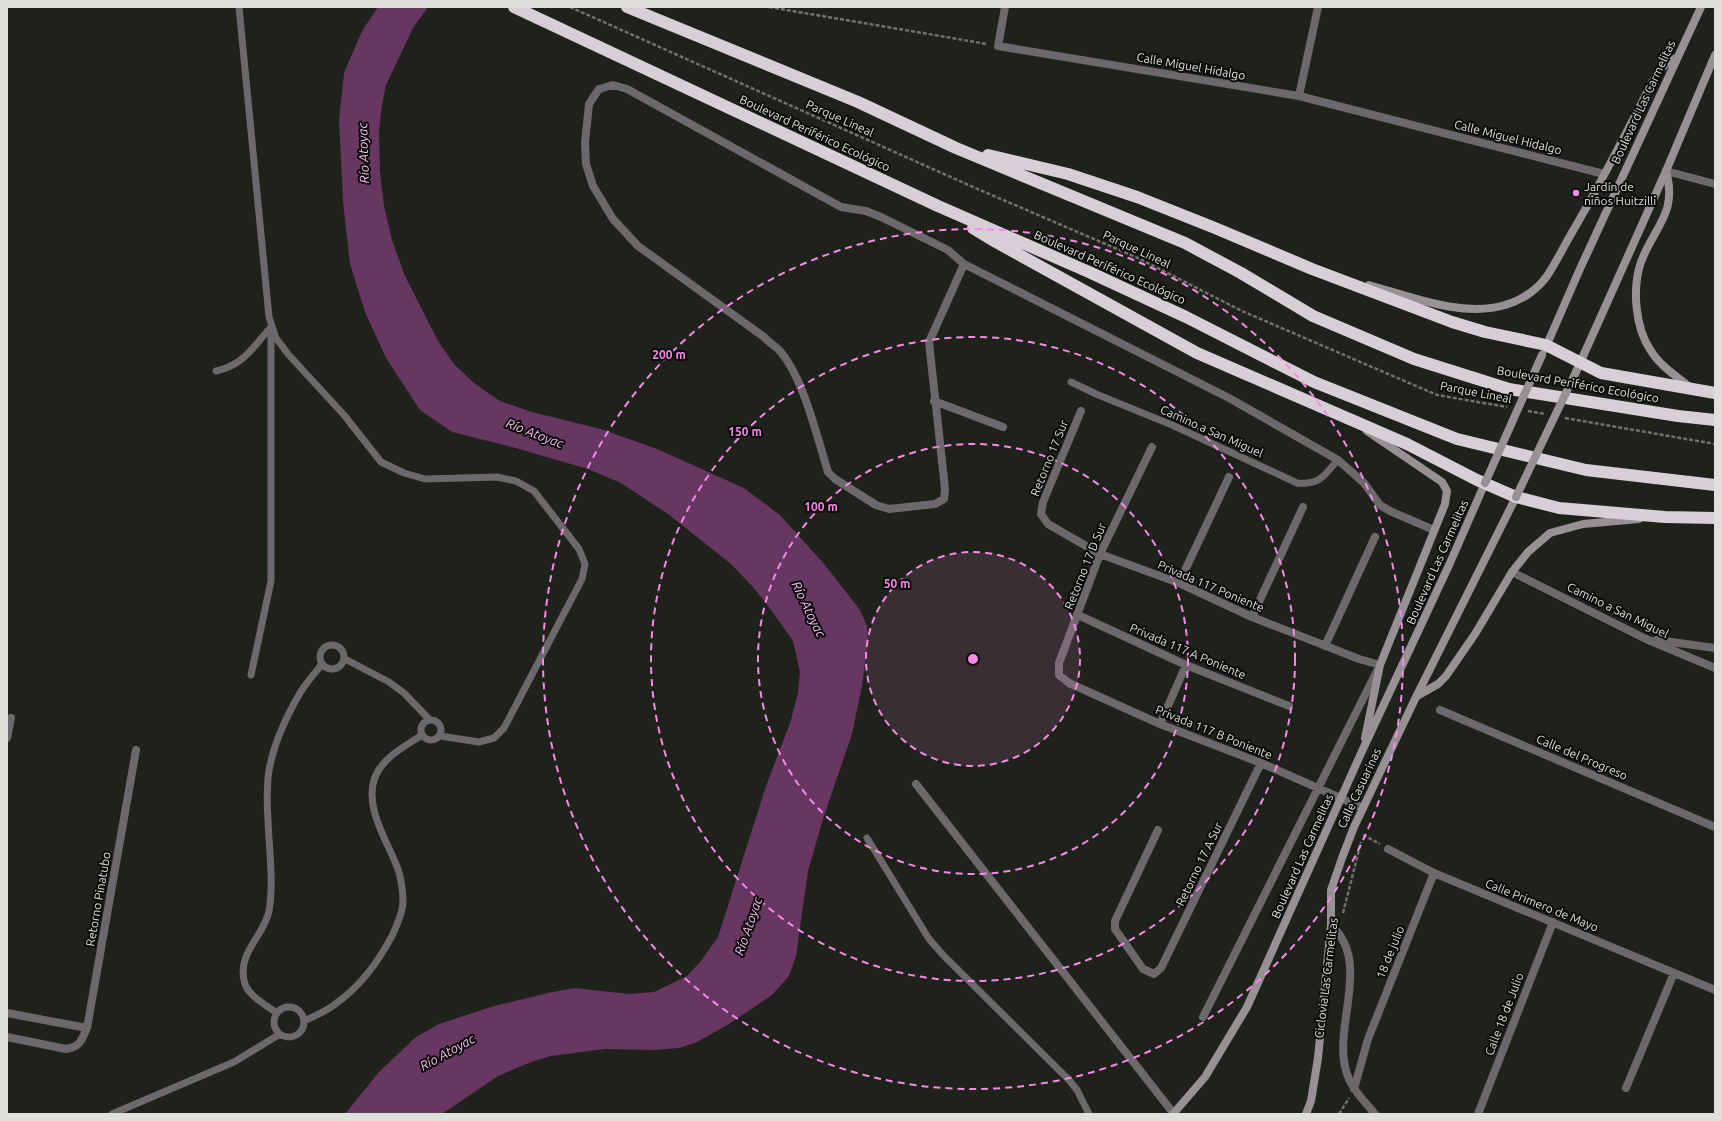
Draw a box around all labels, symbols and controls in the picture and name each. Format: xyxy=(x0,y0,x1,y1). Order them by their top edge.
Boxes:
street label: Boulevard Las Carmelitas xyxy=(1609,38,1677,166)
street label: Calle Miguel Hidalgo xyxy=(1136,50,1246,82)
street label: Boulevard Periférico Ecológico xyxy=(738,92,892,174)
street label: Parque Lineal xyxy=(804,97,876,139)
street label: Calle Miguel Hidalgo xyxy=(1453,117,1563,157)
water label: Río Atoyac xyxy=(355,122,371,184)
place label: Jardín de niños Huitzilli xyxy=(1584,180,1656,207)
marker: Jardín de niños Huitzilli xyxy=(1571,188,1581,198)
street label: Boulevard Periférico Ecológico xyxy=(1032,228,1188,306)
street label: Parque Lineal xyxy=(1101,228,1173,270)
text: 200 m xyxy=(652,348,686,361)
street label: Boulevard Periférico Ecológico xyxy=(1496,363,1660,405)
street label: Parque Lineal xyxy=(1439,379,1513,405)
street label: Camino a San Miguel xyxy=(1159,402,1265,460)
water label: Río Atoyac xyxy=(504,416,567,451)
street label: Retorno 17 Sur xyxy=(1028,418,1070,498)
text: 150 m xyxy=(728,425,762,438)
street label: Boulevard Las Carmelitas xyxy=(1404,498,1470,626)
text: 100 m xyxy=(804,500,838,513)
street label: Retorno 17 D Sur xyxy=(1062,520,1108,611)
street label: Privada 117 Poniente xyxy=(1156,558,1266,614)
text: 50 m xyxy=(884,577,910,590)
water label: Río Atoyac xyxy=(789,579,829,640)
street label: Camino a San Miguel xyxy=(1565,580,1671,640)
street label: Privada 117 A Poniente xyxy=(1128,621,1248,681)
centre of rings xyxy=(966,652,980,666)
street label: Privada 117 B Poniente xyxy=(1154,703,1274,761)
street label: Calle del Progreso xyxy=(1534,732,1630,782)
street label: Calle Casuarinas xyxy=(1335,746,1383,830)
street label: Boulevard Las Carmelitas xyxy=(1269,792,1335,920)
street label: Retorno 17 A Sur xyxy=(1173,820,1225,908)
street label: Retorno Pinatubo xyxy=(83,851,113,947)
street label: Calle Primero de Mayo xyxy=(1484,876,1600,934)
water label: Río Atoyac xyxy=(731,894,765,957)
street label: Ciclovia Las Carmelitas xyxy=(1312,917,1340,1039)
street label: 18 de julio xyxy=(1374,924,1406,980)
street label: Calle 18 de Julio xyxy=(1482,971,1526,1057)
water label: Río Atoyac xyxy=(417,1031,478,1073)

